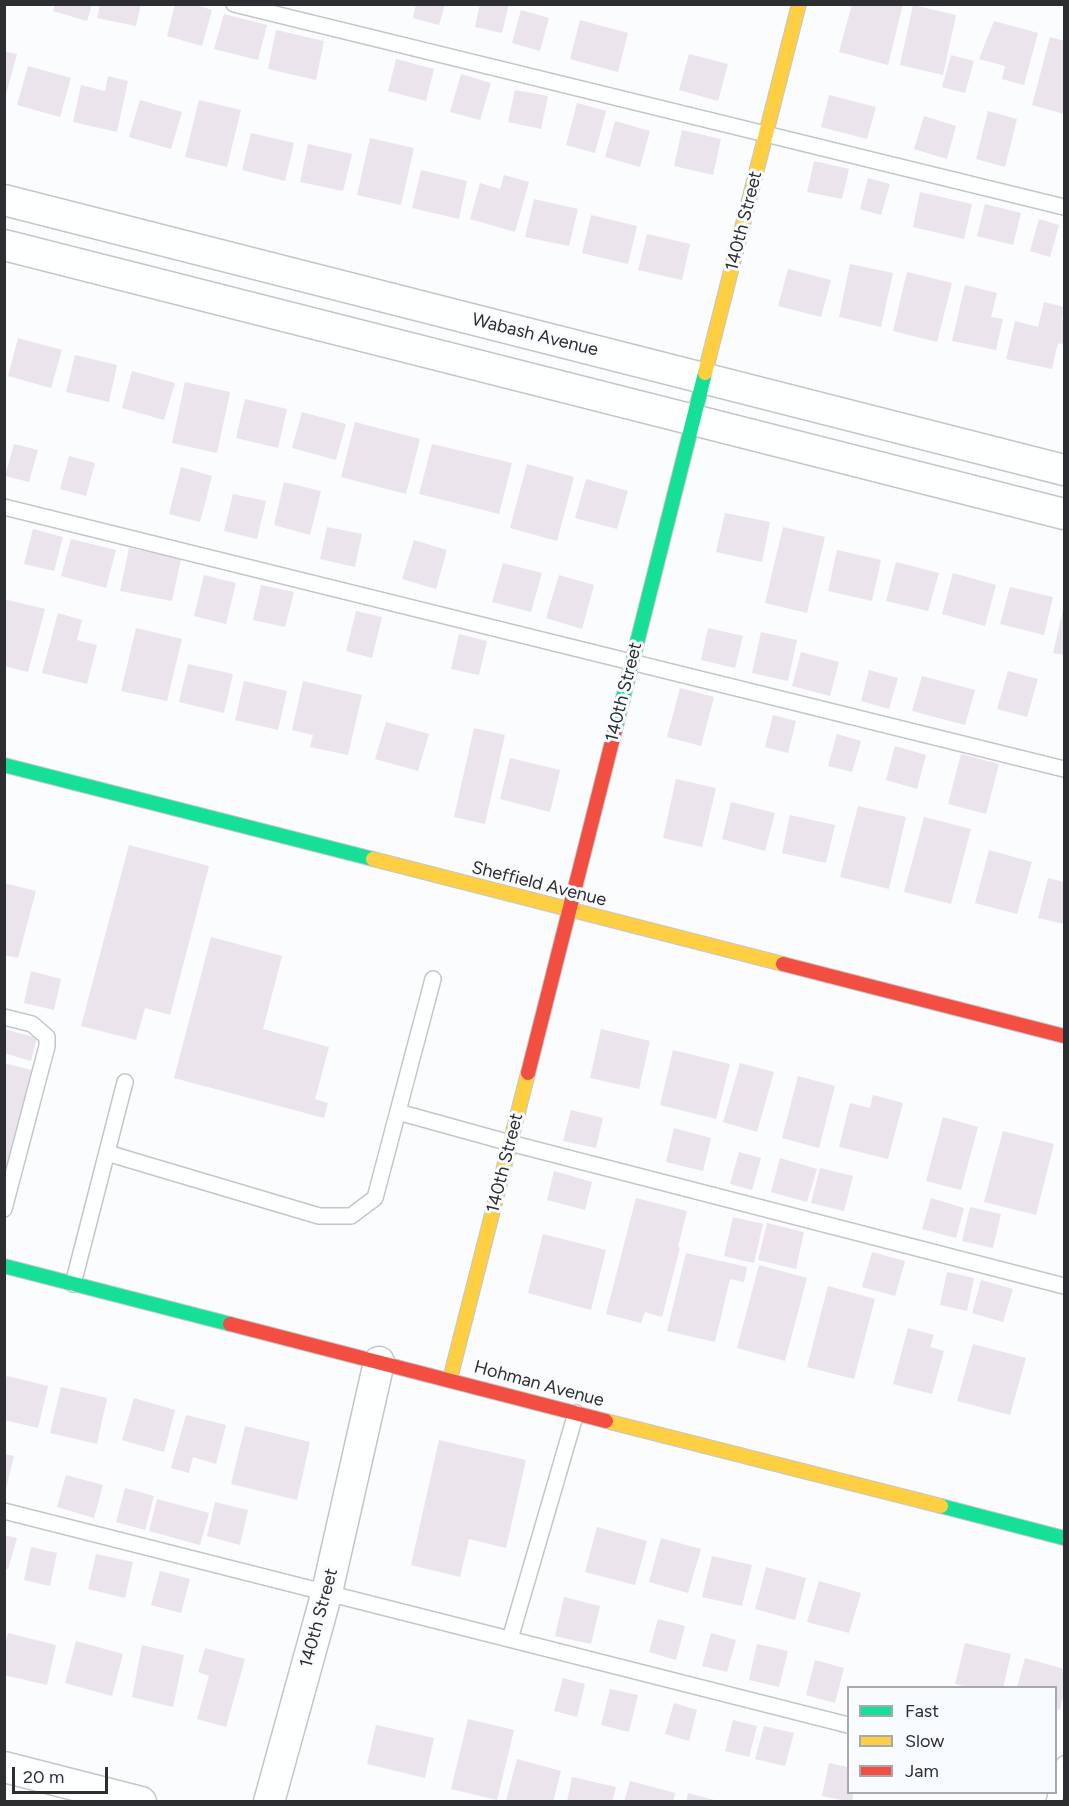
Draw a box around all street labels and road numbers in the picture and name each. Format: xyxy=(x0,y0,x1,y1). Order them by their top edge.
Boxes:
street label: 140th Street xyxy=(721,169,767,273)
street label: Wabash Avenue xyxy=(470,309,600,361)
street label: 140th Street xyxy=(601,640,647,744)
street label: Sheffield Avenue xyxy=(469,857,609,911)
street label: 140th Street xyxy=(482,1111,528,1215)
street label: Hohman Avenue xyxy=(472,1356,606,1412)
street label: 140th Street xyxy=(295,1566,343,1670)

